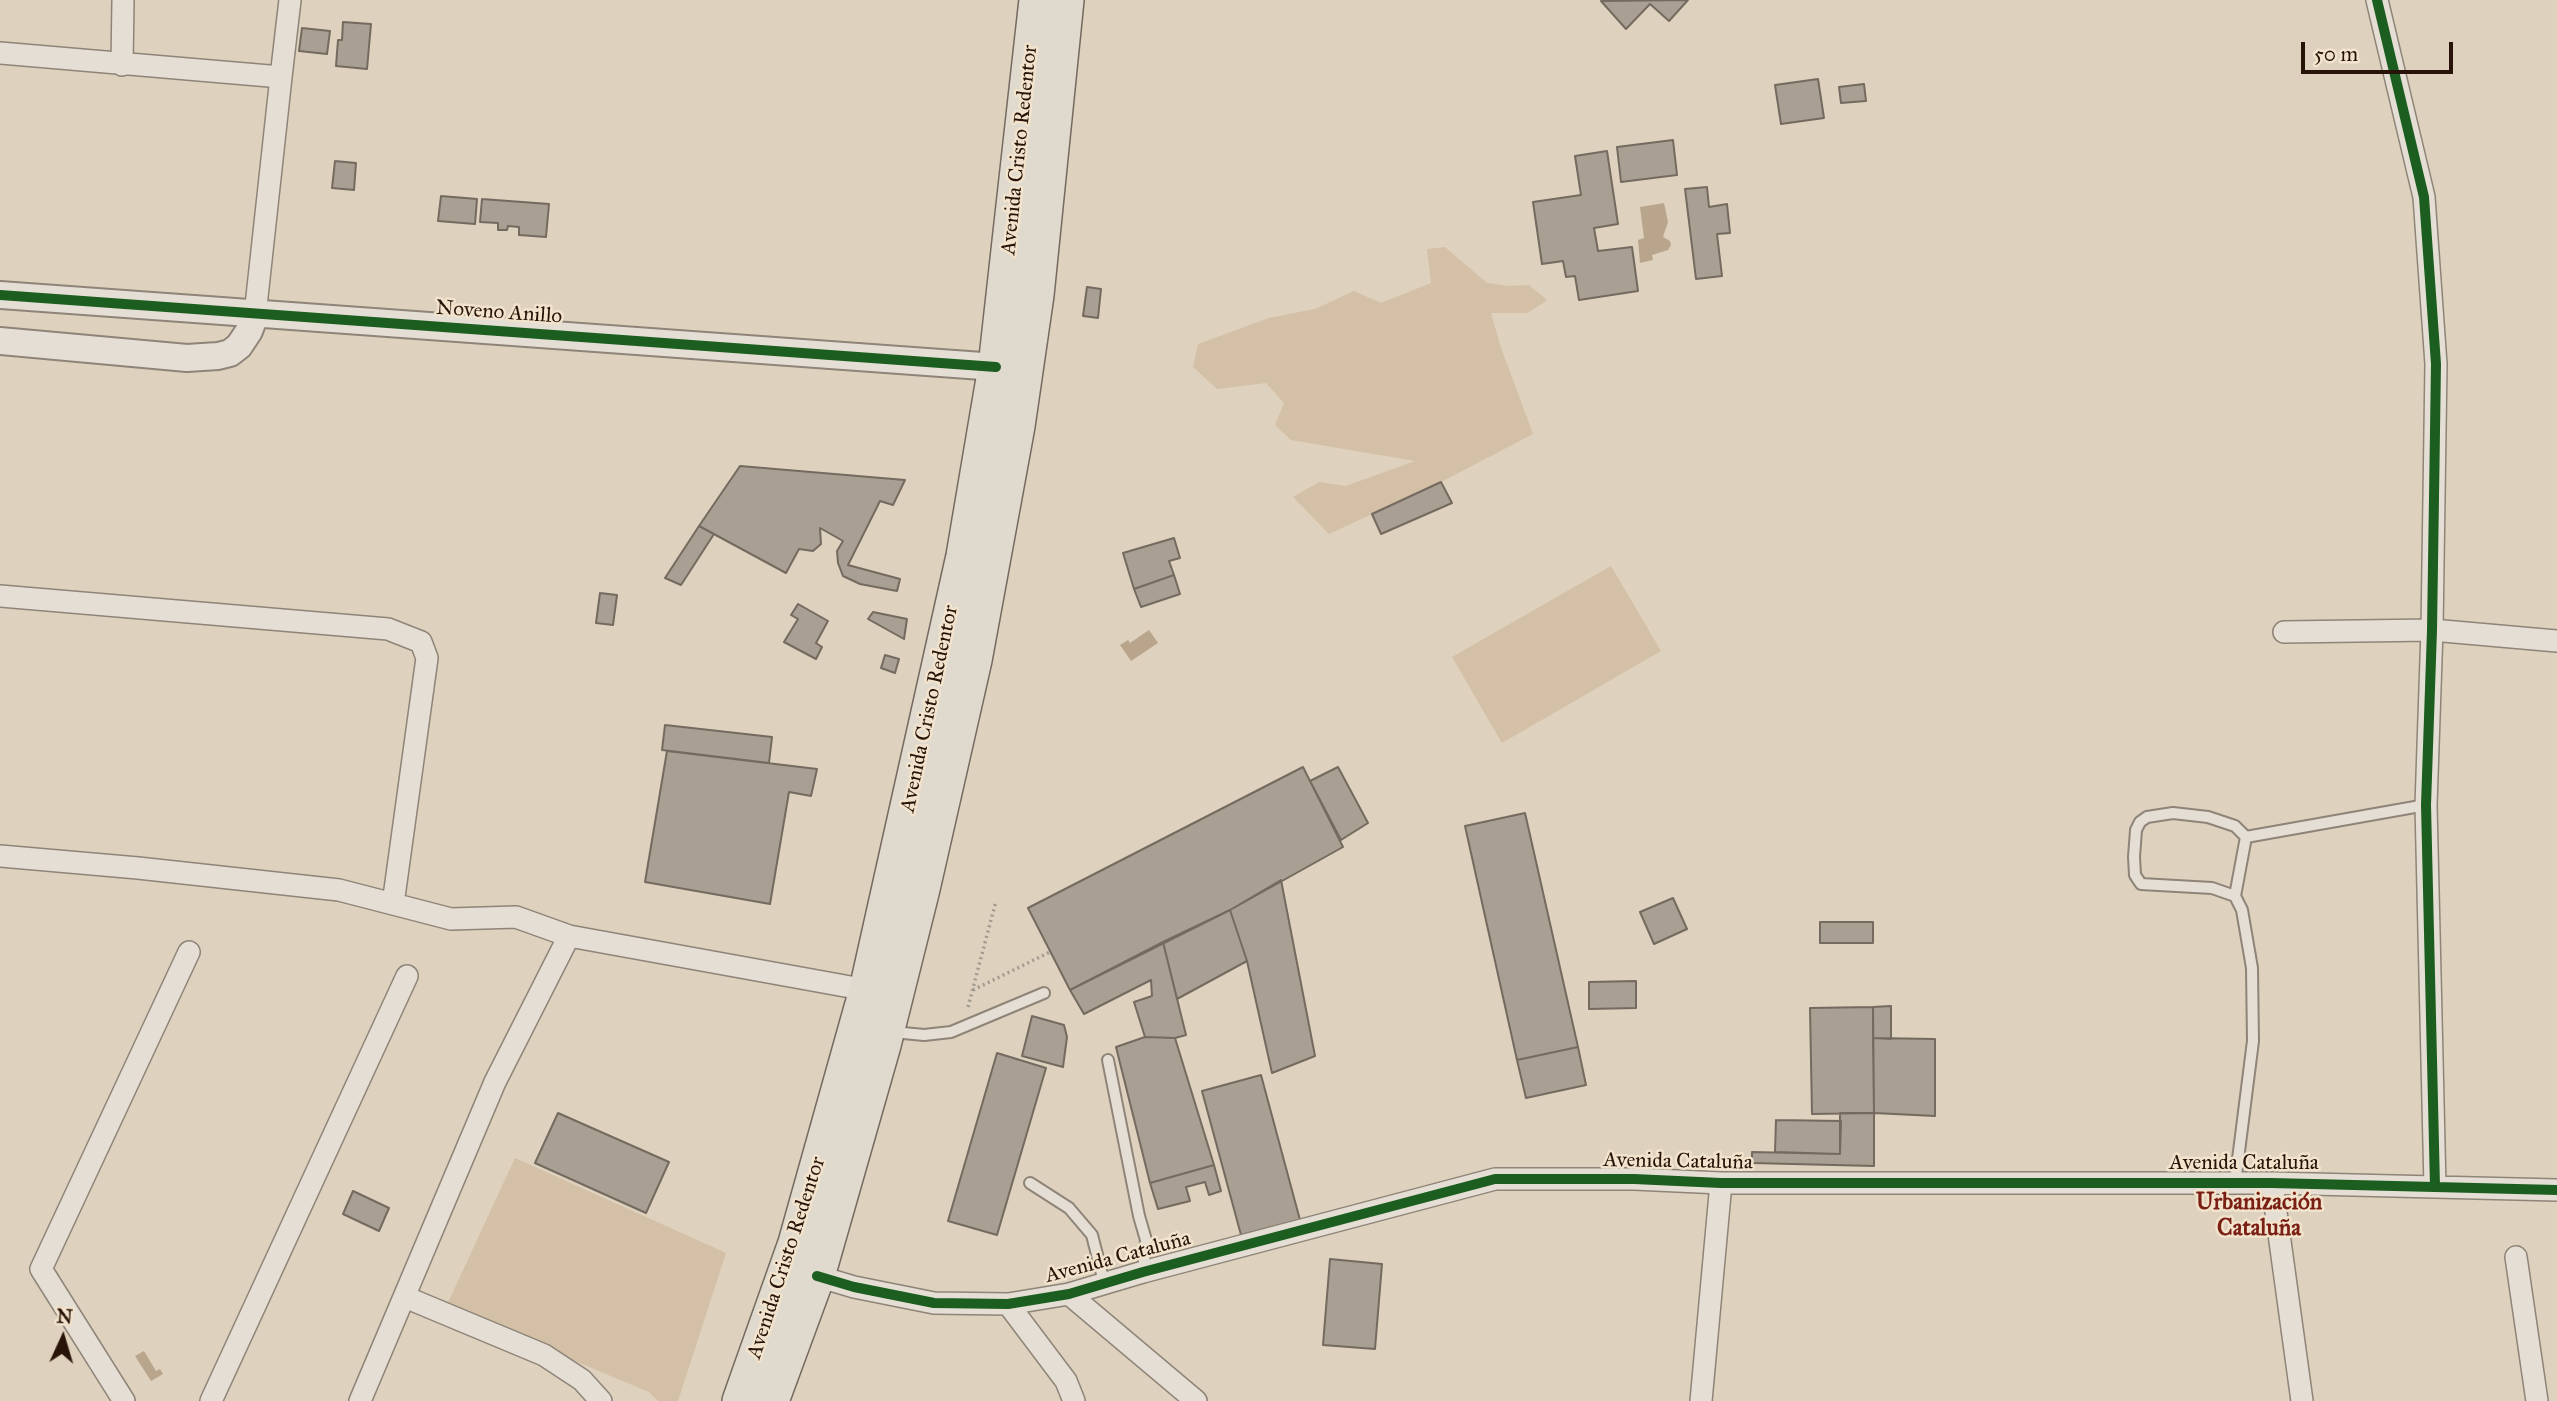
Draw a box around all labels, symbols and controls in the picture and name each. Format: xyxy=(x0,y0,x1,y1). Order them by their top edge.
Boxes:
scale bar xyxy=(2305,28,2457,72)
text: 50 m xyxy=(2314,41,2358,67)
street label: Avenida Cristo Redentor xyxy=(996,44,1044,256)
street label: Noveno Anillo xyxy=(435,296,563,330)
street label: Avenida Cristo Redentor xyxy=(896,603,964,815)
street label: Avenida Cataluña xyxy=(1603,1148,1753,1176)
street label: Avenida Cataluña xyxy=(2169,1151,2319,1177)
street label: Avenida Cristo Redentor xyxy=(742,1154,832,1362)
district label: Urbanización Cataluña xyxy=(2196,1189,2322,1243)
street label: Avenida Cataluña xyxy=(1043,1227,1193,1289)
north arrow xyxy=(28,1303,98,1373)
text: N xyxy=(56,1305,73,1329)

